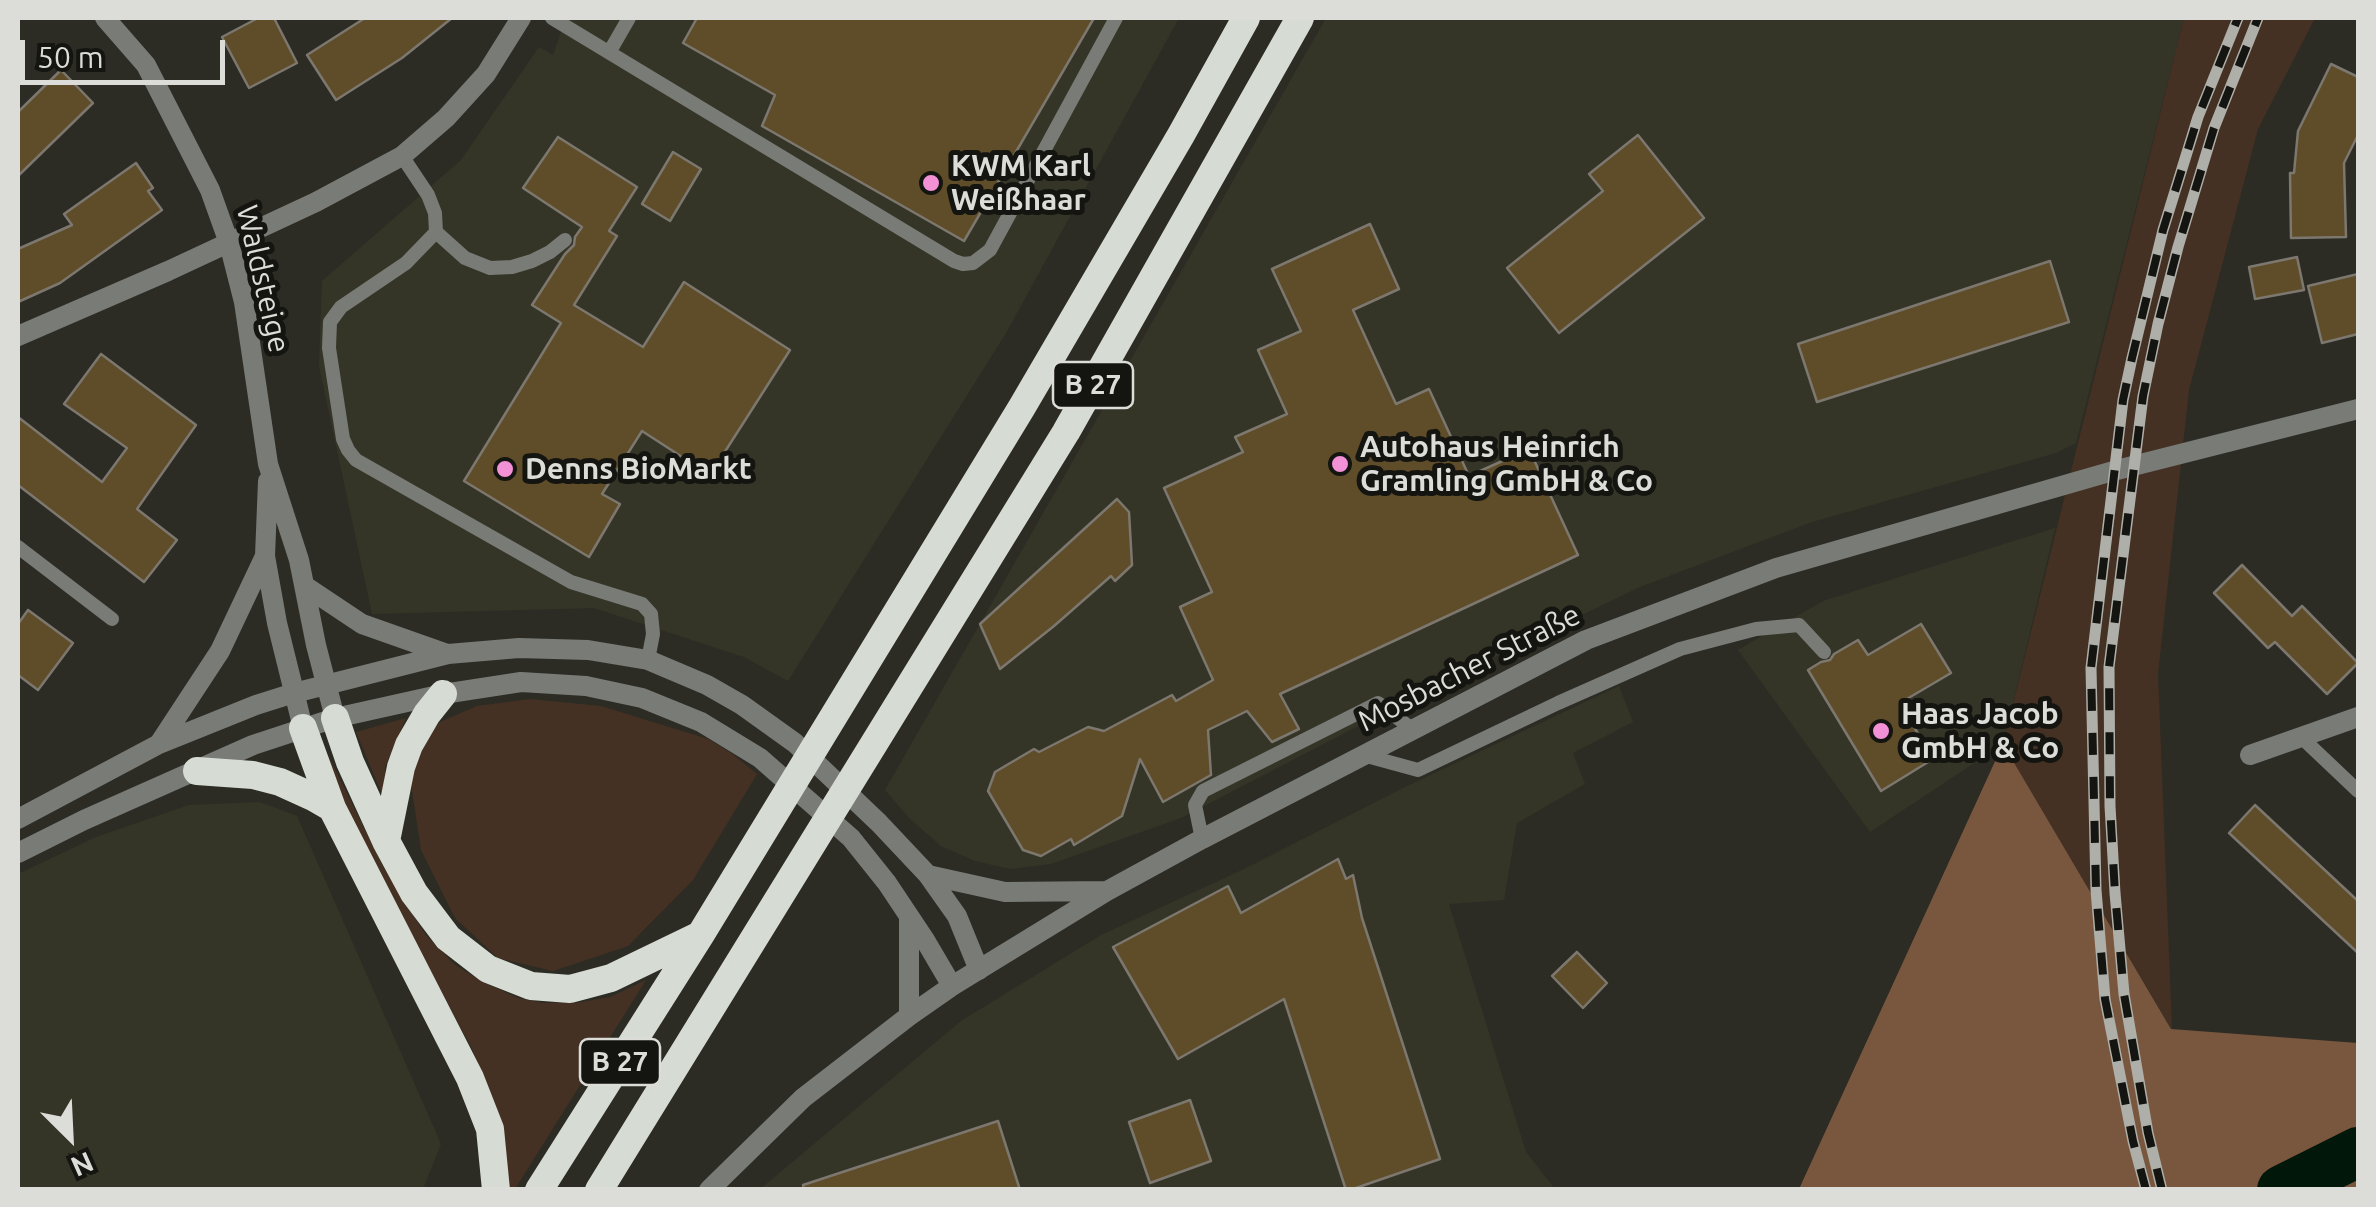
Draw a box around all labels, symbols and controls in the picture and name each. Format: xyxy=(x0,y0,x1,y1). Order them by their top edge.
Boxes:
scale bar xyxy=(25,20,230,82)
text: 50 m xyxy=(37,40,104,74)
place label: KWM Karl Weißhaar xyxy=(951,148,1091,218)
marker: KWM Karl Weißhaar xyxy=(920,172,942,194)
street label: Waldsteige xyxy=(229,202,297,356)
road number: B 27 xyxy=(1053,362,1133,408)
place label: Autohaus Heinrich Gramling GmbH & Co xyxy=(1360,429,1653,500)
place label: Denns BioMarkt xyxy=(525,451,752,487)
marker: Autohaus Heinrich Gramling GmbH & Co xyxy=(1329,453,1351,475)
marker: Denns BioMarkt xyxy=(494,458,516,480)
street label: Mosbacher Straße xyxy=(1352,596,1586,740)
place label: Haas Jacob GmbH & Co xyxy=(1901,696,2059,766)
marker: Haas Jacob GmbH & Co xyxy=(1870,720,1892,742)
road number: B 27 xyxy=(580,1039,660,1085)
north arrow xyxy=(20,1087,120,1187)
text: N xyxy=(67,1146,98,1183)

